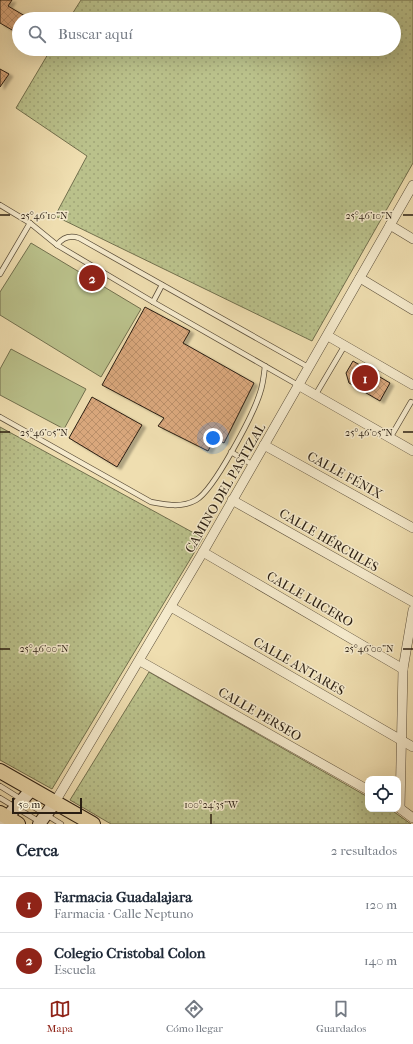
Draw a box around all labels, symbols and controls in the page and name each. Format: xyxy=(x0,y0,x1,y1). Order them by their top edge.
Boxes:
search box xyxy=(12,12,401,56)
icon: search xyxy=(26,23,48,45)
text: Buscar aquí xyxy=(58,25,133,43)
text: 25°46'10"N xyxy=(20,210,68,222)
text: 25°46'10"N xyxy=(345,210,393,222)
pin: 2 xyxy=(79,263,105,293)
pin: 1 xyxy=(352,363,378,393)
street label: CAMINO DEL PASTIZAL xyxy=(182,421,268,555)
text: 25°46'05"N xyxy=(20,427,68,439)
text: 25°46'05"N xyxy=(345,427,393,439)
your location xyxy=(203,428,223,448)
street label: CALLE FÉNIX xyxy=(305,448,385,502)
street label: CALLE HÉRCULES xyxy=(277,505,382,575)
street label: CALLE LUCERO xyxy=(264,568,356,630)
street label: CALLE ANTARES xyxy=(251,634,347,698)
text: 25°46'00"N xyxy=(19,643,69,655)
text: 25°46'00"N xyxy=(344,643,394,655)
street label: CALLE PERSEO xyxy=(216,684,304,744)
map controls xyxy=(365,776,401,812)
button: locate xyxy=(365,776,401,812)
scale bar xyxy=(12,796,82,815)
text: 50 m xyxy=(18,798,40,811)
text: 100°24'35"W xyxy=(184,799,239,811)
text: Cerca xyxy=(16,840,58,860)
text: 2 resultados xyxy=(331,843,397,858)
text: Farmacia Guadalajara xyxy=(54,888,192,906)
text: 1 xyxy=(27,897,31,912)
text: 120 m xyxy=(365,897,397,912)
text: Farmacia · Calle Neptuno xyxy=(54,906,193,921)
text: Colegio Cristobal Colon xyxy=(54,944,206,962)
text: 2 xyxy=(26,953,32,968)
text: 140 m xyxy=(364,953,397,968)
text: Escuela xyxy=(54,962,96,977)
tab: Mapa xyxy=(47,998,73,1035)
tab: Cómo llegar xyxy=(166,998,223,1035)
tab: Guardados xyxy=(316,998,366,1035)

